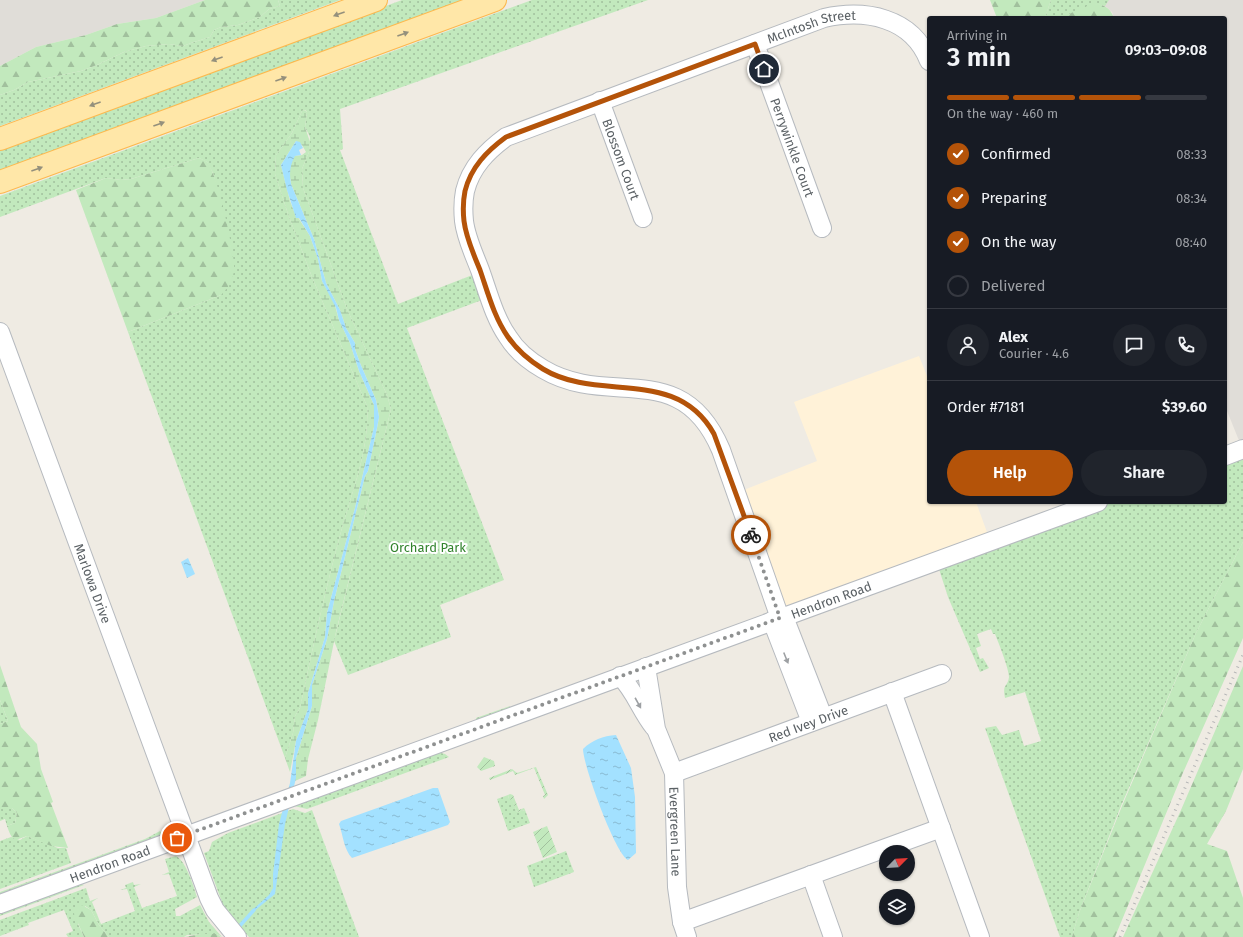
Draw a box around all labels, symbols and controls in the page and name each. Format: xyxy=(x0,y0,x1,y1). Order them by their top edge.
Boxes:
street label: McIntosh Street xyxy=(765,7,856,46)
one-way arrow xyxy=(333,11,345,17)
text: Arriving in xyxy=(947,28,1007,43)
one-way arrow xyxy=(397,31,409,37)
text: 09:03–09:08 xyxy=(1125,41,1207,59)
text: 3 min xyxy=(947,42,1011,73)
pin xyxy=(747,52,781,86)
one-way arrow xyxy=(211,56,223,62)
icon: home xyxy=(753,58,775,80)
one-way arrow xyxy=(275,76,287,82)
street label: Perrywinkle Court xyxy=(768,96,818,199)
one-way arrow xyxy=(89,101,101,107)
text: On the way · 460 m xyxy=(947,106,1058,121)
street label: Blossom Court xyxy=(600,117,643,202)
one-way arrow xyxy=(153,121,165,127)
icon: check xyxy=(947,143,969,165)
text: Confirmed xyxy=(981,145,1051,163)
text: 08:33 xyxy=(1176,147,1207,162)
one-way arrow xyxy=(31,165,43,171)
icon: check xyxy=(947,187,969,209)
text: Preparing xyxy=(981,189,1046,207)
text: 08:34 xyxy=(1176,191,1207,206)
icon: check xyxy=(947,231,969,253)
text: On the way xyxy=(981,233,1056,251)
text: 08:40 xyxy=(1175,235,1207,250)
text: Delivered xyxy=(981,277,1045,295)
button: person xyxy=(947,324,989,366)
button: chat xyxy=(1113,324,1155,366)
button: phone xyxy=(1165,324,1207,366)
text: Alex xyxy=(999,328,1028,346)
text: Courier · 4.6 xyxy=(999,346,1069,361)
text: Order #7181 xyxy=(947,398,1025,416)
text: $39.60 xyxy=(1162,398,1207,416)
button: Help xyxy=(947,450,1073,496)
button: Share xyxy=(1081,450,1207,496)
courier xyxy=(731,515,771,555)
icon: bike xyxy=(740,524,762,546)
park label: Orchard Park xyxy=(390,540,466,555)
street label: Marlowa Drive xyxy=(71,541,114,625)
street label: Hendron Road xyxy=(789,578,873,621)
one-way arrow xyxy=(783,652,789,664)
one-way arrow xyxy=(635,697,642,709)
street label: Red Ivey Drive xyxy=(766,702,850,745)
street label: Evergreen Lane xyxy=(667,787,684,877)
pin xyxy=(160,821,194,855)
icon: bag xyxy=(166,827,188,849)
street label: Hendron Road xyxy=(68,842,152,885)
north arrow xyxy=(879,845,915,881)
map controls xyxy=(879,845,915,925)
button: layers xyxy=(879,889,915,925)

